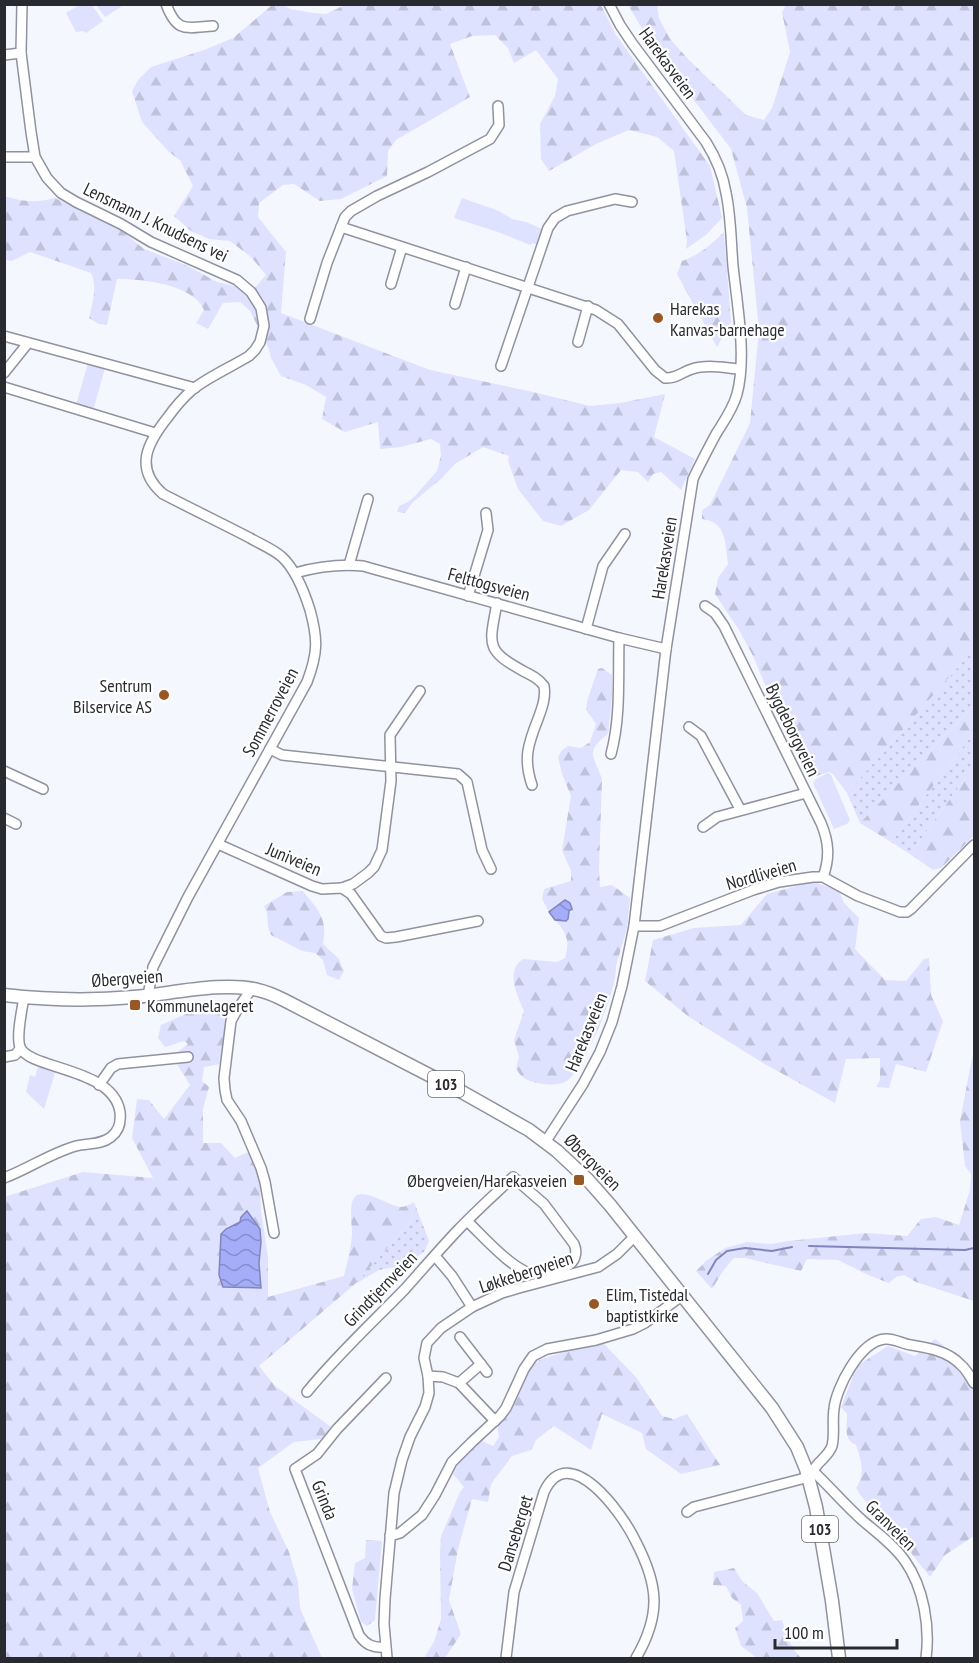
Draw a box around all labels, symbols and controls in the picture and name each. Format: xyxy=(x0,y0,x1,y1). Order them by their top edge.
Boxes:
street label: Harekasveien xyxy=(634,23,702,103)
street label: Lensmann J. Knudsens vei xyxy=(80,177,232,267)
place label: Harekas Kanvas-barnehage xyxy=(670,297,785,341)
marker: Harekas Kanvas-barnehage xyxy=(651,311,665,325)
street label: Harekasveien xyxy=(646,515,682,601)
street label: Felttogsveien xyxy=(445,562,533,606)
street label: Sommerroveien xyxy=(237,664,303,760)
place label: Sentrum Bilservice AS xyxy=(73,674,152,718)
street label: Bygdeborgveien xyxy=(761,680,825,780)
marker: Sentrum Bilservice AS xyxy=(157,688,171,702)
street label: Juniveien xyxy=(262,837,325,881)
street label: Nordliveien xyxy=(723,853,799,895)
street label: Øbergveien xyxy=(91,964,163,992)
street label: Harekasveien xyxy=(560,989,612,1075)
place label: Kommunelageret xyxy=(147,994,254,1017)
marker: Kommunelageret xyxy=(128,998,142,1012)
road number: 103 xyxy=(428,1071,464,1097)
street label: Øbergveien xyxy=(560,1129,626,1195)
place label: Øbergveien/Harekasveien xyxy=(407,1169,567,1192)
marker: Øbergveien/Harekasveien xyxy=(572,1173,586,1187)
street label: Grindtjernveien xyxy=(338,1246,422,1332)
street label: Løkkebergveien xyxy=(476,1246,576,1298)
place label: Elim, Tistedal baptistkirke xyxy=(606,1283,689,1327)
marker: Elim, Tistedal baptistkirke xyxy=(587,1297,601,1311)
street label: Grinda xyxy=(307,1477,343,1523)
street label: Danseberget xyxy=(493,1492,537,1574)
street label: Granveien xyxy=(861,1495,921,1555)
road number: 103 xyxy=(802,1516,838,1542)
scale bar xyxy=(775,1612,896,1650)
text: 100 m xyxy=(784,1621,824,1644)

